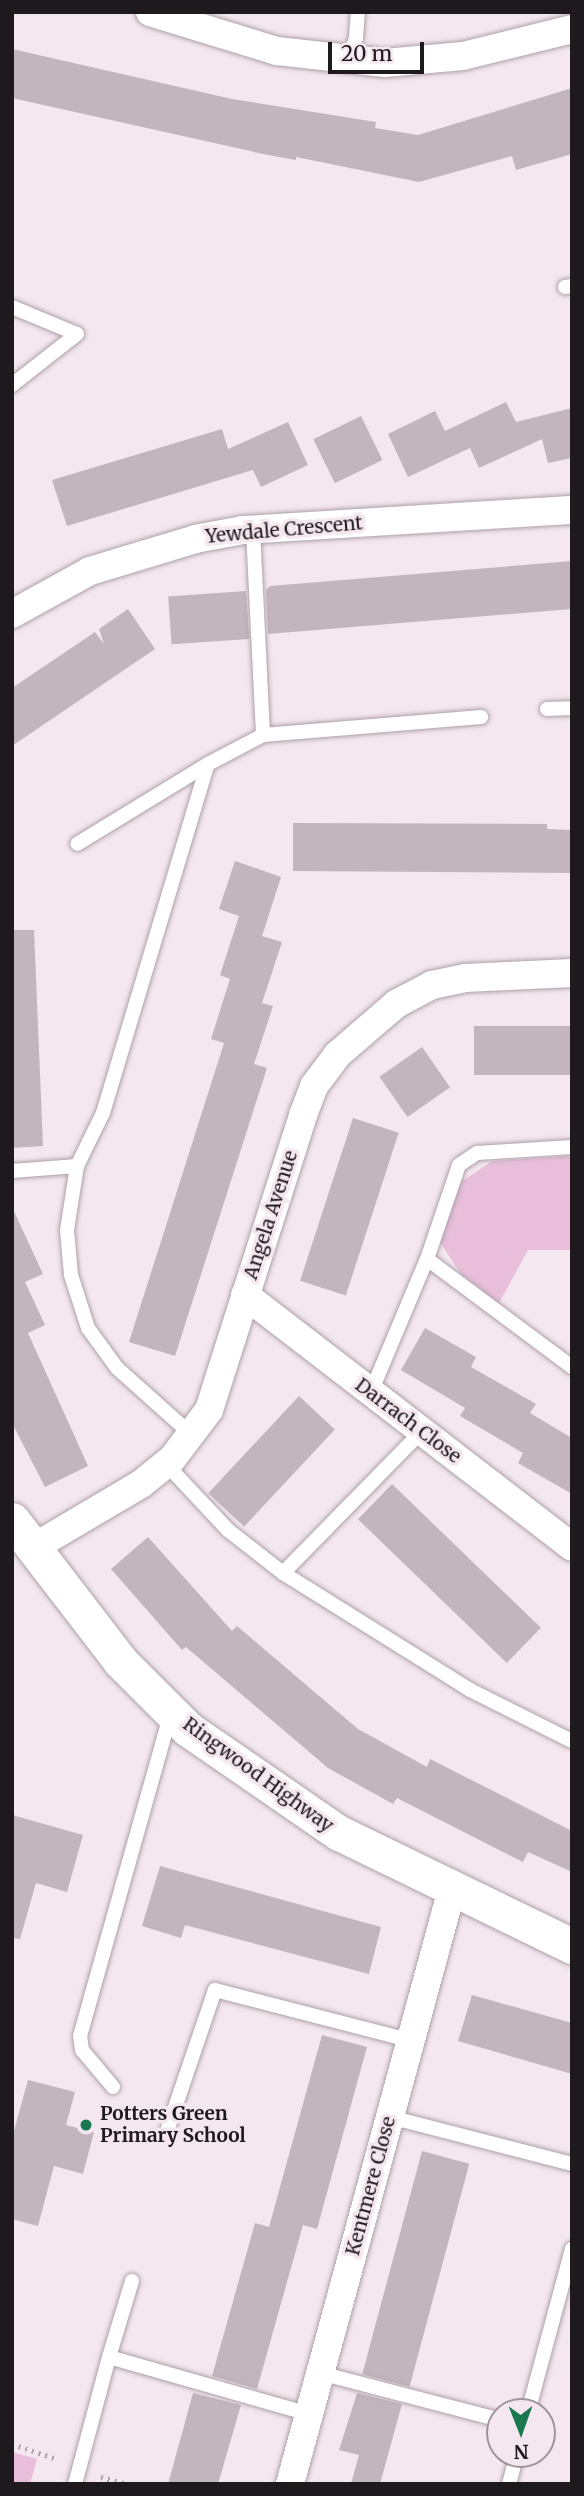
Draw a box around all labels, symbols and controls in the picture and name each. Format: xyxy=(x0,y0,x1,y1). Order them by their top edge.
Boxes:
scale bar xyxy=(332,28,428,72)
text: 20 m xyxy=(341,40,392,67)
street label: Yewdale Crescent xyxy=(204,512,364,548)
street label: Angela Avenue xyxy=(239,1148,303,1282)
street label: Darrach Close xyxy=(351,1374,465,1468)
street label: Ringwood Highway xyxy=(178,1713,338,1837)
place label: Potters Green Primary School xyxy=(100,2103,246,2147)
street label: Kentmere Close xyxy=(341,2114,401,2258)
marker: Potters Green Primary School xyxy=(78,2117,94,2133)
north arrow xyxy=(486,2398,556,2468)
text: N xyxy=(514,2440,529,2464)

